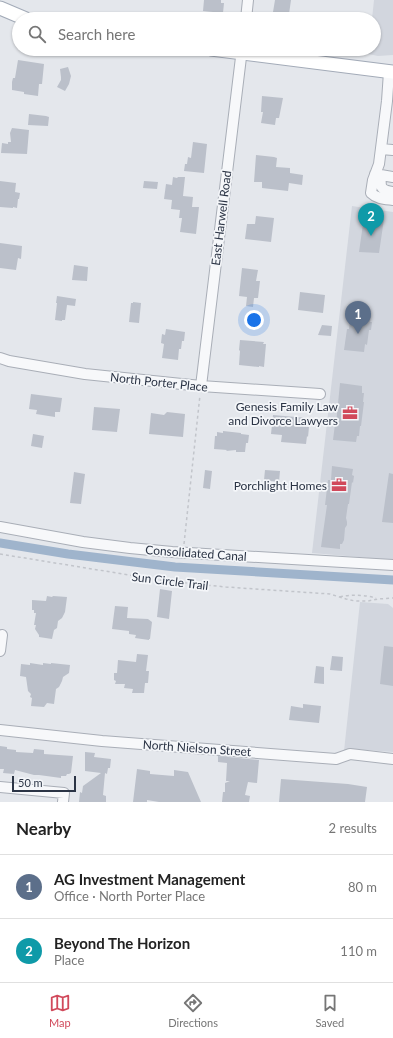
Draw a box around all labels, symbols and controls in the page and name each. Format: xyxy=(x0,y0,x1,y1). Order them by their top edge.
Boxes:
search box xyxy=(12,12,381,56)
icon: search xyxy=(26,23,48,45)
text: Search here xyxy=(58,25,135,43)
street label: East Harwell Road xyxy=(208,170,234,266)
pin: 2 xyxy=(358,203,384,236)
pin: 1 xyxy=(345,301,371,334)
your location xyxy=(244,310,264,330)
street label: North Porter Place xyxy=(109,369,209,395)
place label: Genesis Family Law and Divorce Lawyers xyxy=(228,399,339,428)
office icon: Genesis Family Law and Divorce Lawyers xyxy=(341,404,359,422)
office icon: Porchlight Homes xyxy=(330,476,348,494)
place label: Porchlight Homes xyxy=(234,478,327,493)
street label: Consolidated Canal xyxy=(145,542,247,564)
street label: Sun Circle Trail xyxy=(131,569,209,593)
street label: North Nielson Street xyxy=(142,737,252,759)
scale bar xyxy=(12,774,76,793)
text: 50 m xyxy=(18,776,43,789)
text: Nearby xyxy=(16,818,71,839)
text: 2 results xyxy=(329,820,377,836)
text: AG Investment Management xyxy=(54,870,245,888)
text: 1 xyxy=(25,879,33,895)
text: 80 m xyxy=(348,879,377,895)
text: Office · North Porter Place xyxy=(54,888,205,904)
text: Beyond The Horizon xyxy=(54,934,190,952)
text: 2 xyxy=(25,943,33,959)
text: 110 m xyxy=(340,943,377,959)
text: Place xyxy=(54,952,84,968)
tab: Map xyxy=(49,992,71,1029)
tab: Directions xyxy=(168,992,218,1029)
tab: Saved xyxy=(315,992,344,1029)

